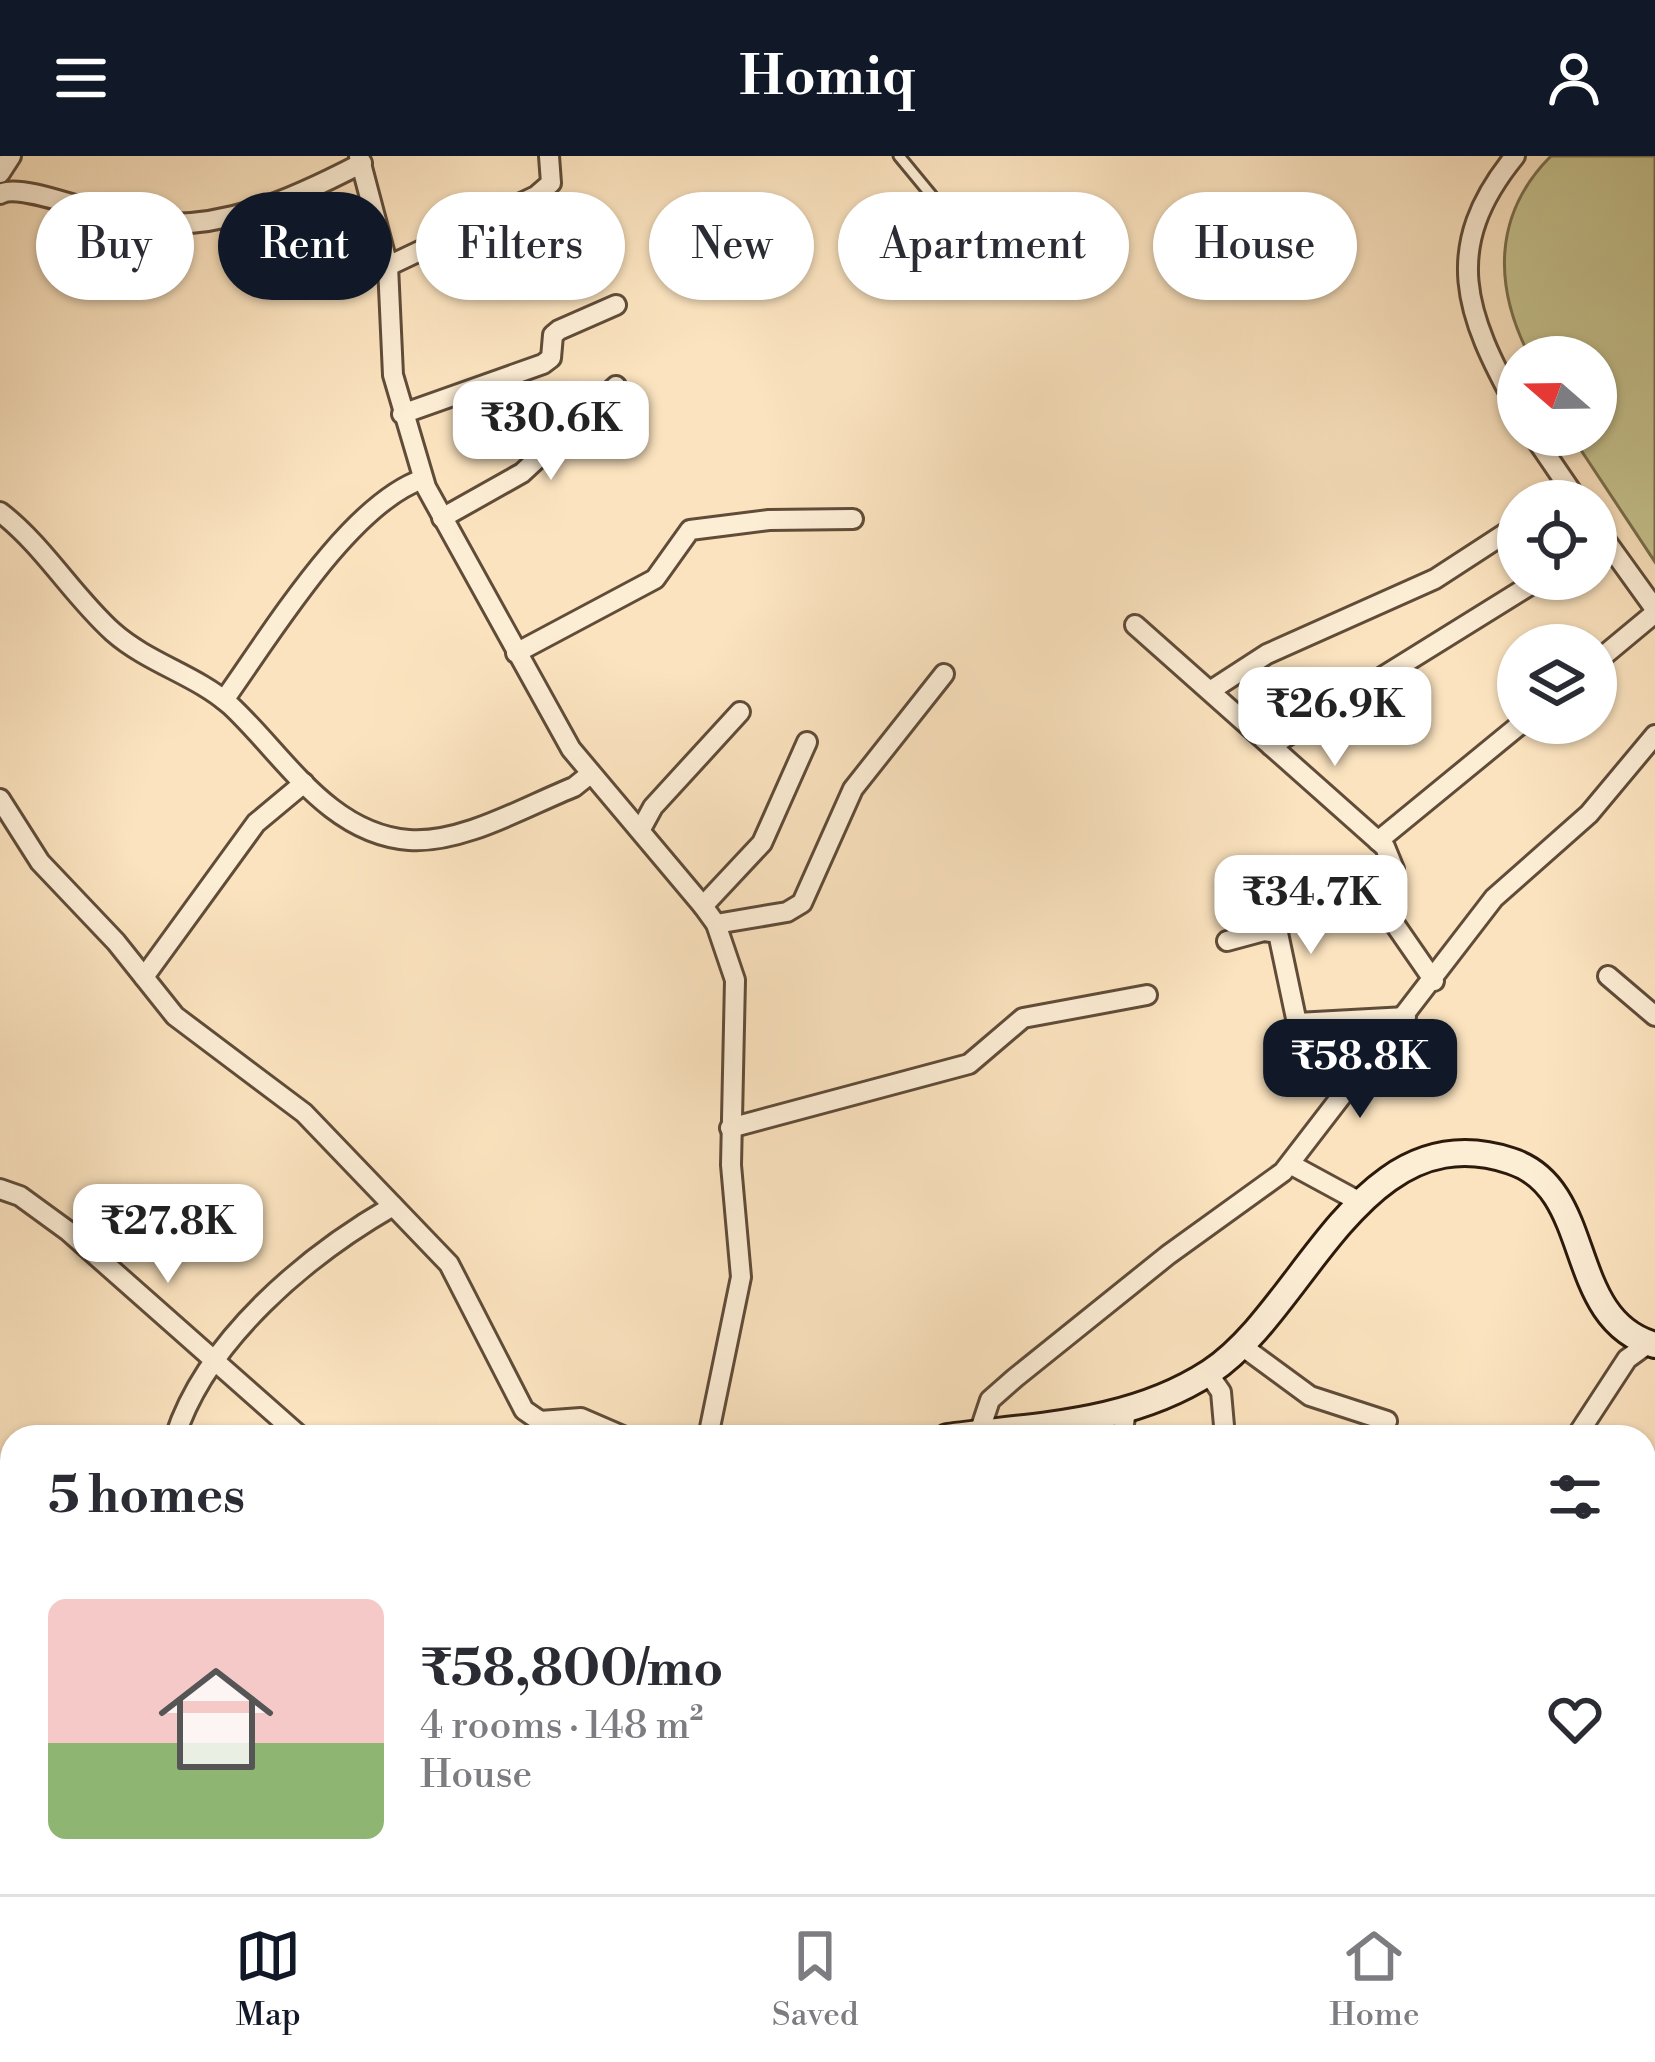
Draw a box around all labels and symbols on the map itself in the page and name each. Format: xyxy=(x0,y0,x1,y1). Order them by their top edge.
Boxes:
north arrow xyxy=(1497,336,1617,456)
pin: ₹30.6K xyxy=(453,381,649,483)
pin: ₹26.9K xyxy=(1237,667,1433,769)
pin: ₹34.7K xyxy=(1213,855,1409,957)
pin: ₹58.8K xyxy=(1262,1019,1458,1121)
pin: ₹27.8K xyxy=(70,1184,266,1286)

